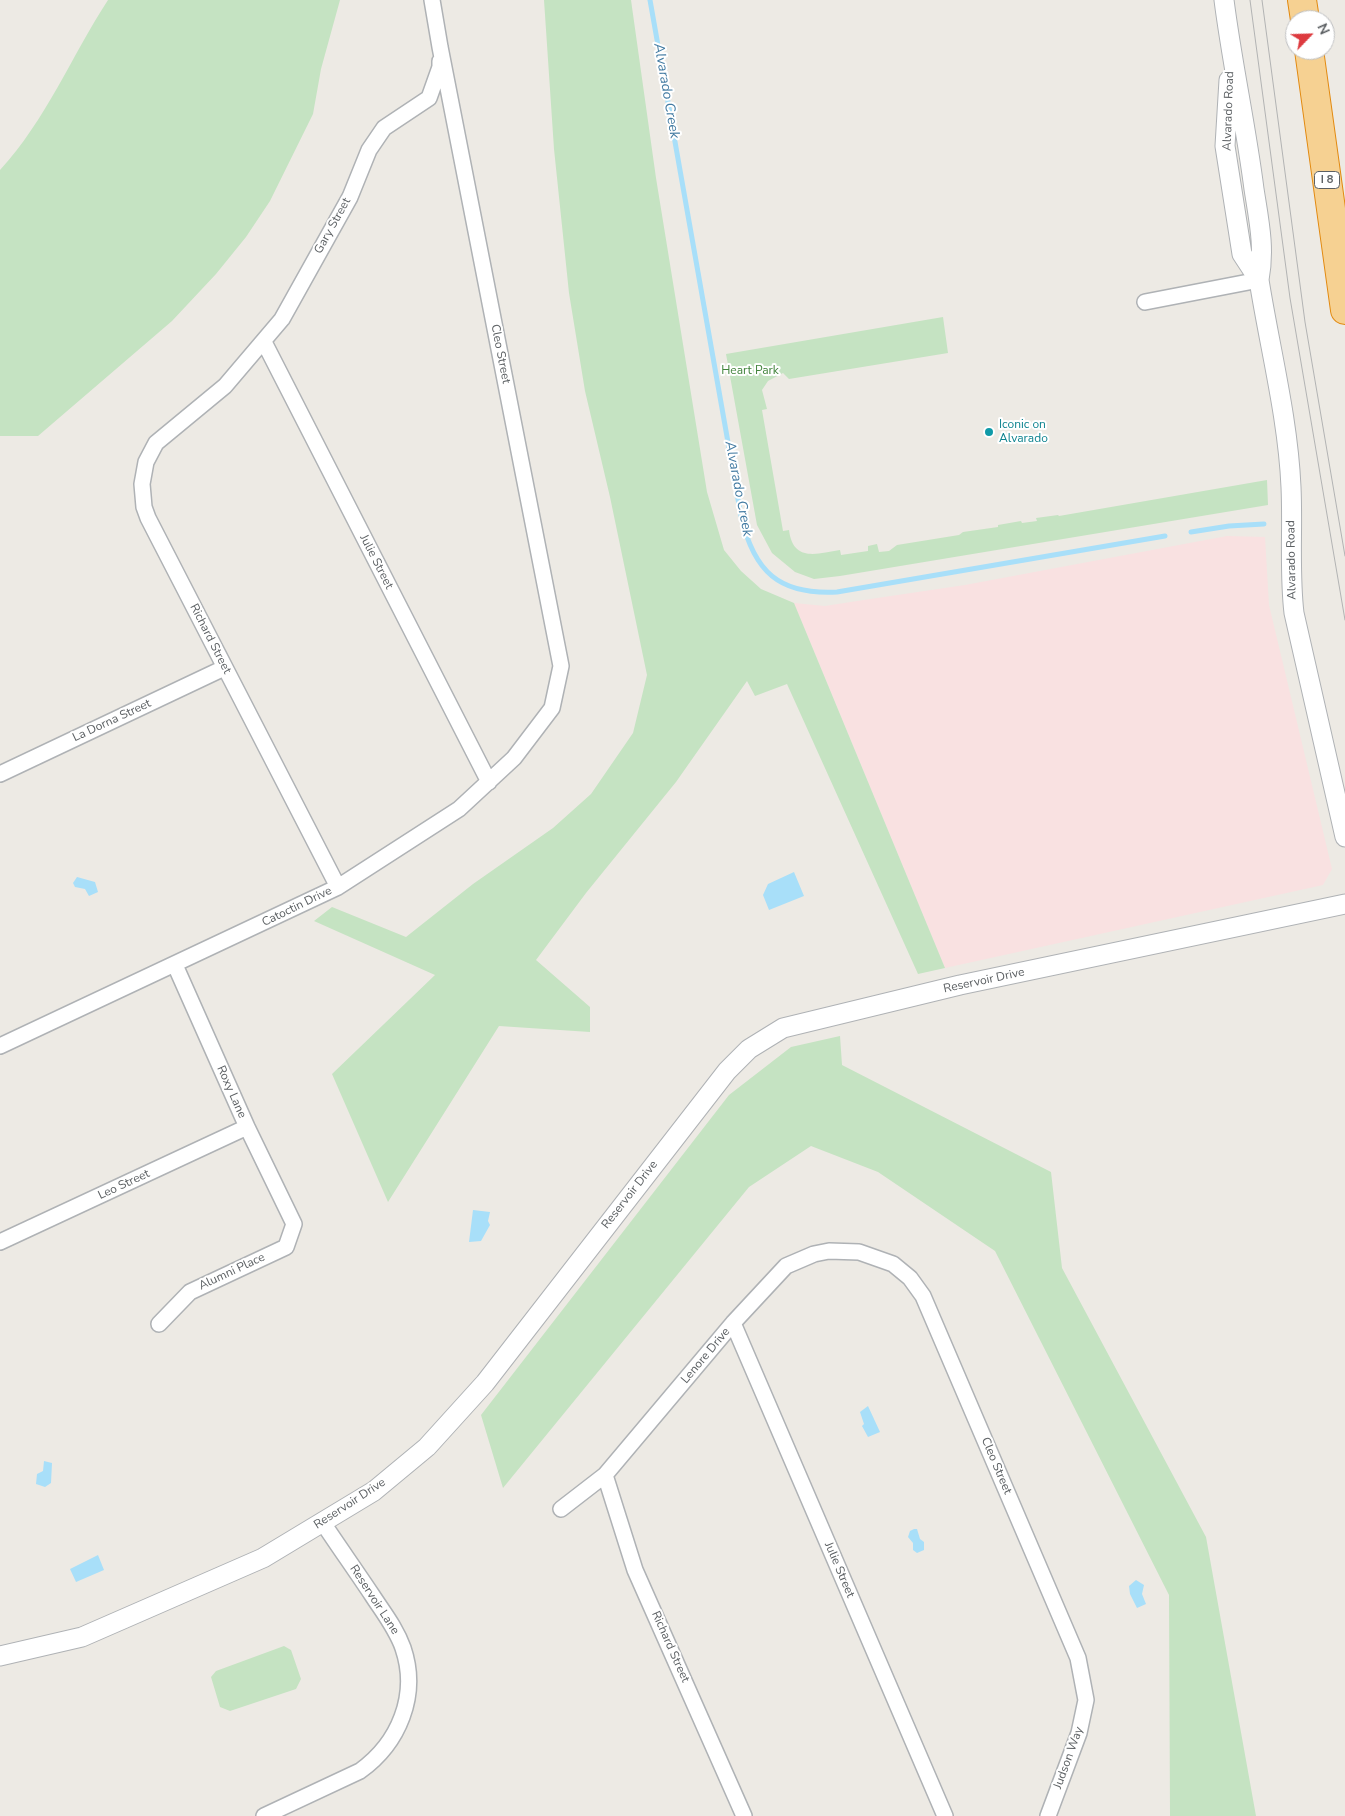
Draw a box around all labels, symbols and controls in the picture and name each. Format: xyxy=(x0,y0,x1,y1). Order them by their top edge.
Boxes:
north arrow xyxy=(1285,10,1335,60)
text: N xyxy=(1312,20,1334,38)
water label: Alvarado Creek xyxy=(649,42,683,140)
street label: Alvarado Road xyxy=(1220,71,1238,151)
road number: I 8 xyxy=(1314,172,1340,188)
street label: Gary Street xyxy=(312,196,354,256)
street label: Cleo Street xyxy=(487,323,513,385)
park label: Heart Park xyxy=(721,364,779,378)
place label: Iconic on Alvarado xyxy=(999,418,1048,446)
marker: Iconic on Alvarado xyxy=(983,426,995,438)
water label: Alvarado Creek xyxy=(721,440,755,538)
street label: Alvarado Road xyxy=(1284,520,1300,600)
street label: Julie Street xyxy=(356,532,396,592)
street label: Richard Street xyxy=(186,602,234,676)
street label: La Dorna Street xyxy=(71,697,153,745)
street label: Catoctin Drive xyxy=(260,884,334,930)
street label: Reservoir Drive xyxy=(942,965,1026,997)
street label: Roxy Lane xyxy=(213,1064,249,1120)
street label: Reservoir Drive xyxy=(599,1158,661,1232)
street label: Leo Street xyxy=(96,1167,152,1203)
street label: Alumni Place xyxy=(197,1250,267,1294)
street label: Lenore Drive xyxy=(678,1325,734,1387)
street label: Cleo Street xyxy=(978,1435,1014,1497)
street label: Reservoir Drive xyxy=(311,1476,389,1532)
street label: Julie Street xyxy=(821,1540,857,1600)
street label: Reservoir Lane xyxy=(346,1562,402,1638)
street label: Richard Street xyxy=(648,1609,692,1685)
street label: Judson Way xyxy=(1051,1725,1087,1791)

